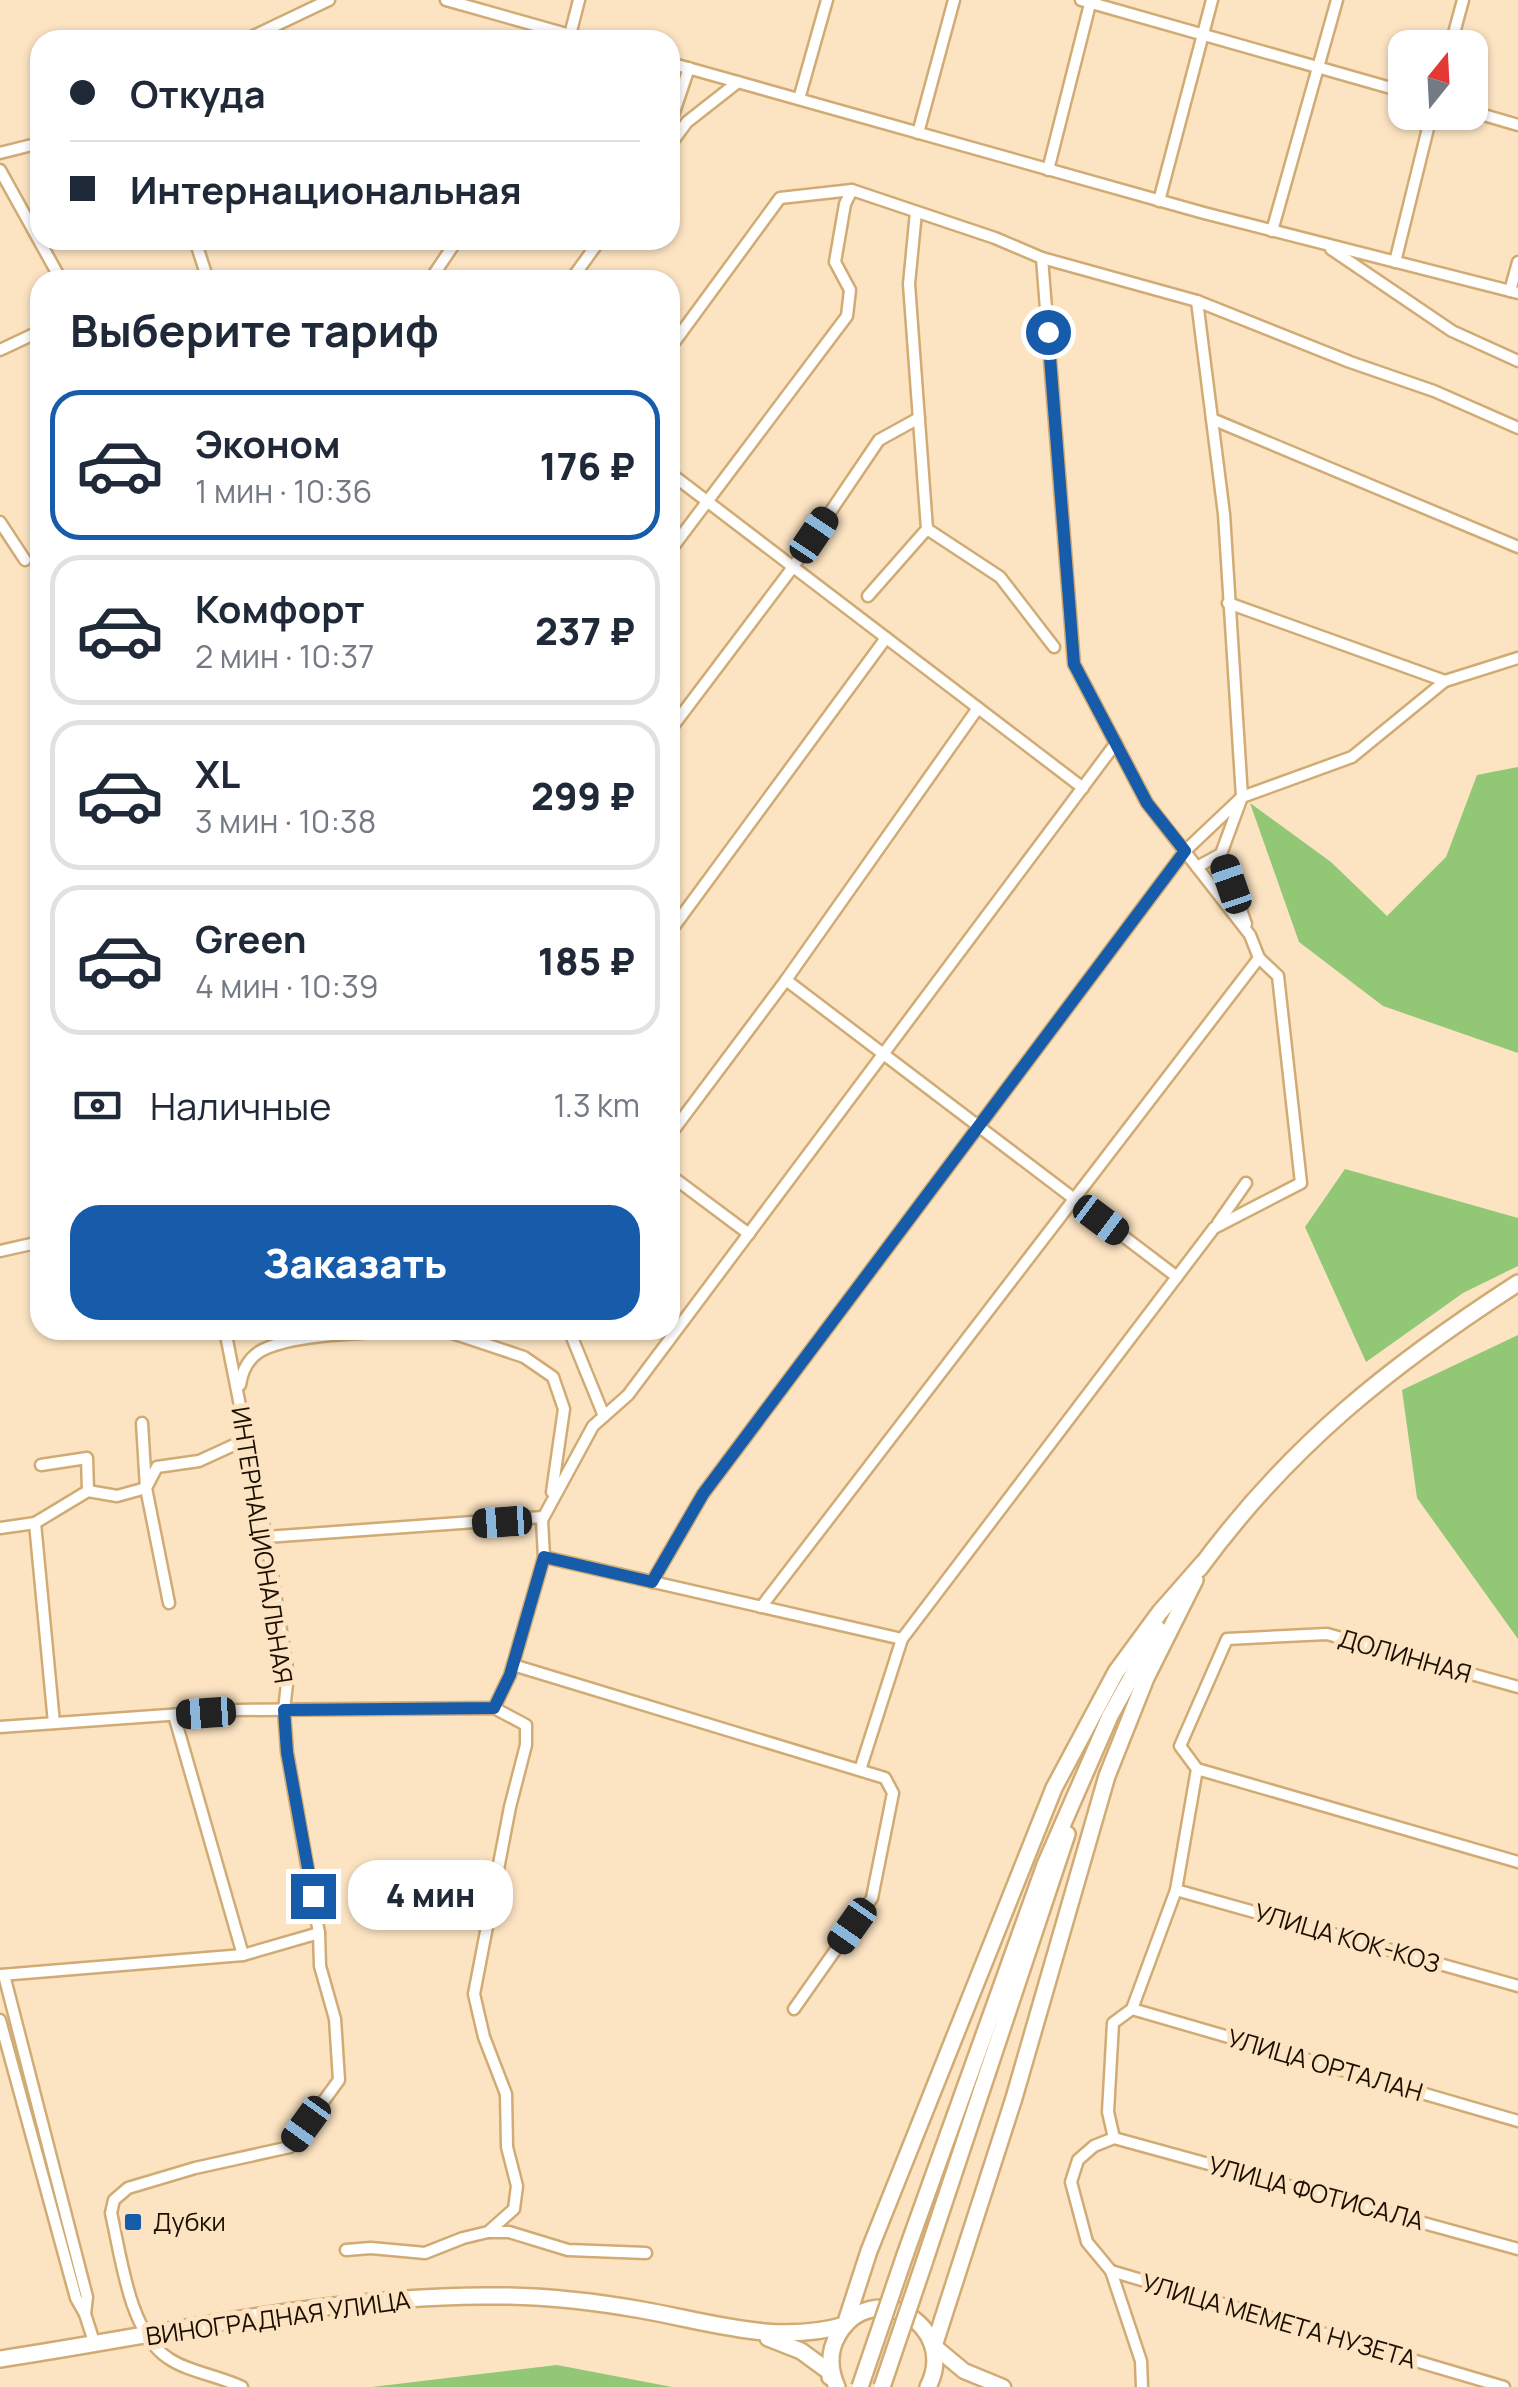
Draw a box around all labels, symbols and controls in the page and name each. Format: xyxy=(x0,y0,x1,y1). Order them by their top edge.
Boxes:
north arrow xyxy=(1388,30,1488,130)
map controls xyxy=(1388,30,1488,130)
text: Откуда xyxy=(130,67,266,119)
text: Интернациональная xyxy=(130,163,522,215)
text: Выберите тариф xyxy=(70,299,439,361)
route start xyxy=(1026,310,1071,355)
text: Эконом xyxy=(195,417,341,469)
icon: car xyxy=(75,420,165,510)
text: 176 ₽ xyxy=(540,439,635,491)
text: 1 мин · 10:36 xyxy=(195,469,372,513)
car xyxy=(785,502,843,568)
text: Комфорт xyxy=(195,582,365,634)
icon: car xyxy=(75,585,165,675)
text: 237 ₽ xyxy=(535,604,635,656)
text: 2 мин · 10:37 xyxy=(195,634,374,678)
text: XL xyxy=(195,747,240,799)
icon: car xyxy=(75,750,165,840)
text: 299 ₽ xyxy=(531,769,635,821)
text: 3 мин · 10:38 xyxy=(195,799,376,843)
car xyxy=(1207,851,1255,917)
text: Green xyxy=(195,912,307,964)
icon: car xyxy=(75,915,165,1005)
text: 185 ₽ xyxy=(538,934,635,986)
text: 4 мин · 10:39 xyxy=(195,964,379,1008)
icon: cash xyxy=(70,1078,125,1133)
text: Наличные xyxy=(150,1079,331,1131)
text: 1.3 km xyxy=(554,1083,640,1127)
car xyxy=(1068,1190,1134,1250)
button: Заказать xyxy=(70,1205,640,1320)
street label: ИНТЕРНАЦИОНАЛЬНАЯ xyxy=(223,1404,302,1686)
car xyxy=(471,1505,533,1539)
street label: ДОЛИННАЯ xyxy=(1335,1620,1476,1691)
car xyxy=(175,1696,237,1730)
callout: 4 мин xyxy=(348,1861,513,1931)
text: 4 мин xyxy=(386,1873,475,1917)
route end xyxy=(291,1874,336,1919)
car xyxy=(823,1893,881,1959)
street label: УЛИЦА КОК-КОЗ xyxy=(1250,1894,1444,1981)
street label: УЛИЦА ОРТАЛАН xyxy=(1223,2020,1427,2109)
car xyxy=(276,2091,336,2157)
street label: УЛИЦА ФОТИСАЛА xyxy=(1204,2147,1428,2238)
place label: Дубки xyxy=(153,2204,226,2239)
marker: Дубки xyxy=(122,2211,144,2233)
street label: УЛИЦА МЕМЕТА НУЗЕТА xyxy=(1138,2265,1421,2377)
street label: ВИНОГРАДНАЯ УЛИЦА xyxy=(144,2282,413,2353)

